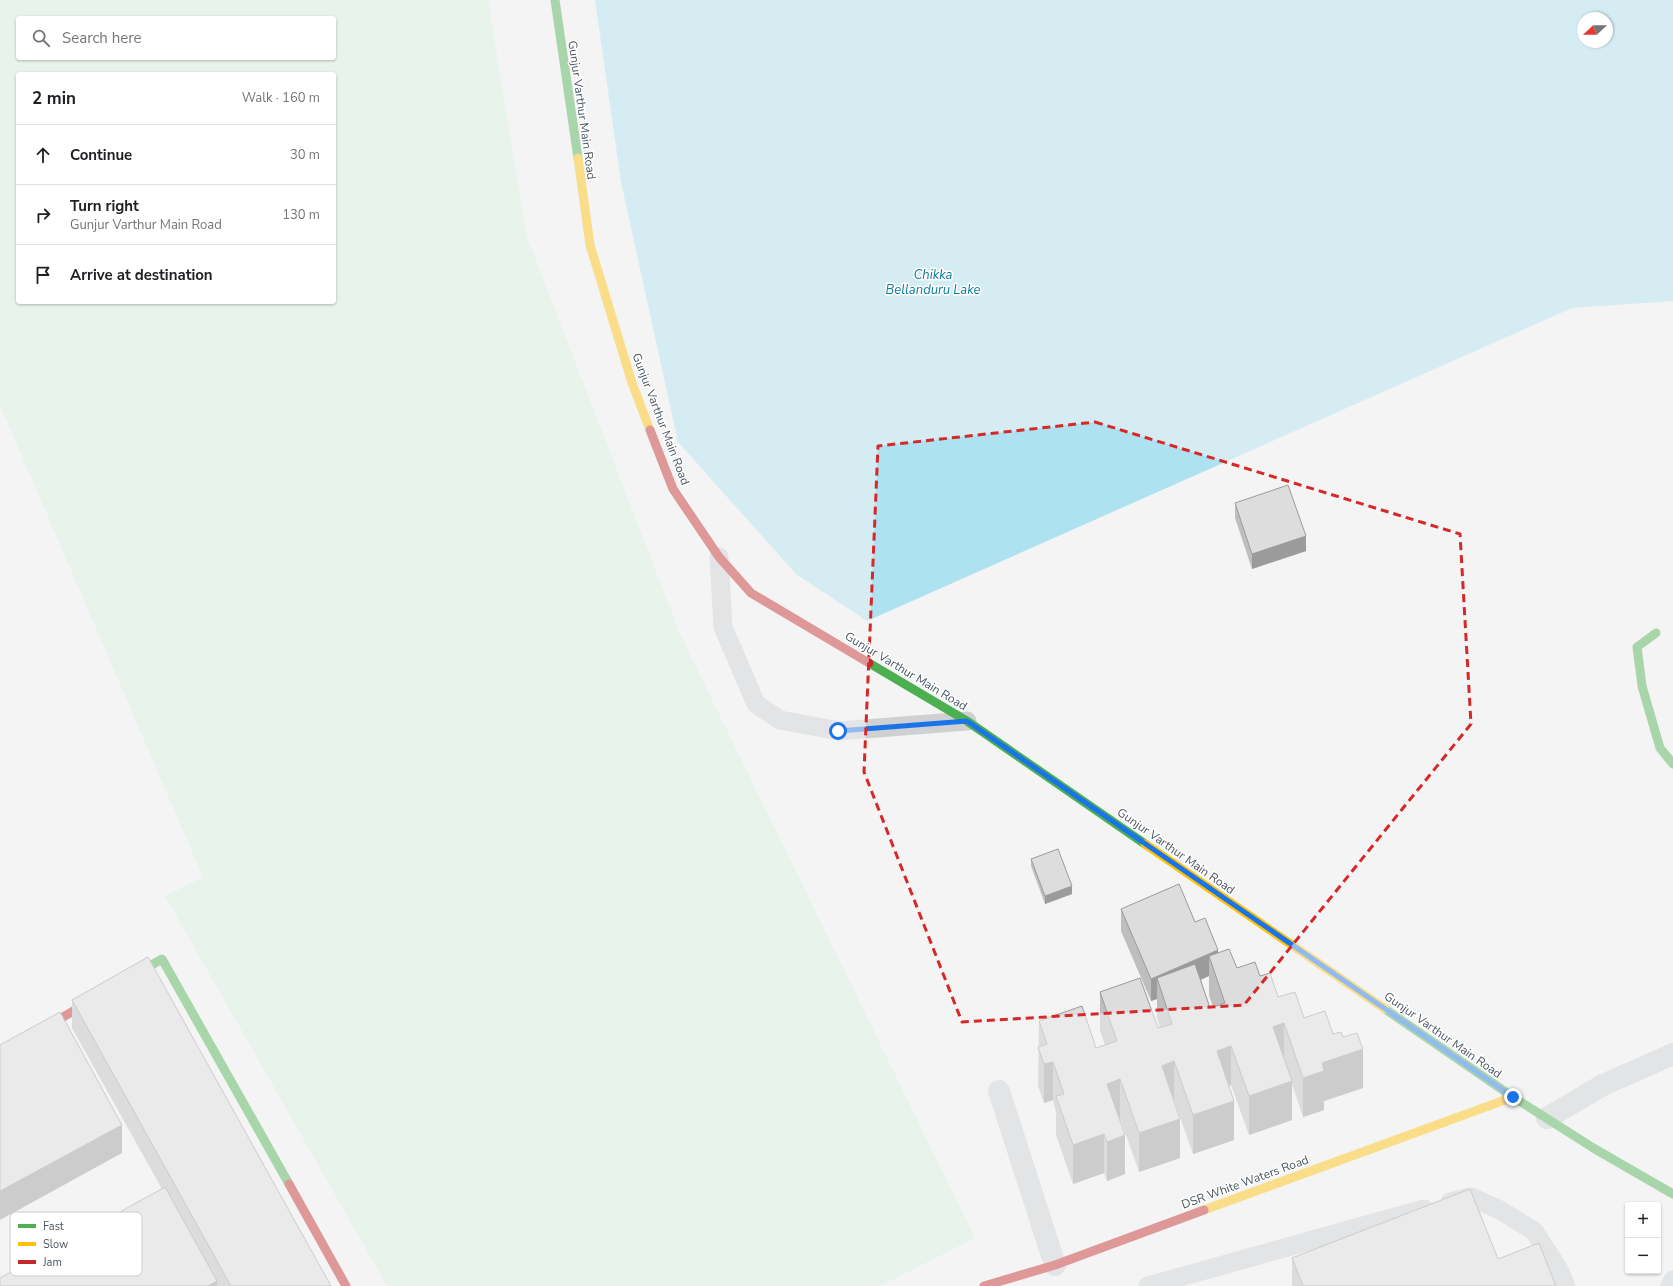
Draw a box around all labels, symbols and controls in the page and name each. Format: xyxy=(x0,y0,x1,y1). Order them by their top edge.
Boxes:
north arrow xyxy=(1577,12,1613,48)
search box xyxy=(16,16,336,60)
icon: search xyxy=(30,27,52,49)
text: Search here xyxy=(62,28,142,48)
street label: Gunjur Varthur Main Road xyxy=(564,40,600,180)
text: 2 min xyxy=(32,87,76,110)
text: Walk · 160 m xyxy=(242,89,320,107)
icon: ahead xyxy=(32,144,54,166)
text: Continue xyxy=(70,145,132,165)
text: 30 m xyxy=(290,146,320,164)
text: Turn right xyxy=(70,196,139,216)
icon: right xyxy=(32,204,54,226)
text: 130 m xyxy=(282,206,320,224)
text: Gunjur Varthur Main Road xyxy=(70,216,222,234)
icon: arrive xyxy=(32,264,54,286)
text: Arrive at destination xyxy=(70,265,213,285)
water label: Chikka Bellanduru Lake xyxy=(885,266,981,299)
street label: Gunjur Varthur Main Road xyxy=(628,351,694,487)
street label: Gunjur Varthur Main Road xyxy=(842,628,970,714)
route start xyxy=(829,722,847,740)
street label: Gunjur Varthur Main Road xyxy=(1114,804,1238,898)
street label: Gunjur Varthur Main Road xyxy=(1381,988,1505,1082)
route end xyxy=(1504,1088,1522,1106)
street label: DSR White Waters Road xyxy=(1179,1152,1311,1212)
map controls xyxy=(1625,1202,1661,1274)
button: + xyxy=(1625,1202,1661,1238)
legend xyxy=(10,1212,142,1276)
text: Fast xyxy=(43,1219,64,1234)
text: Slow xyxy=(43,1237,68,1252)
button: − xyxy=(1625,1238,1661,1274)
text: Jam xyxy=(42,1255,62,1270)

